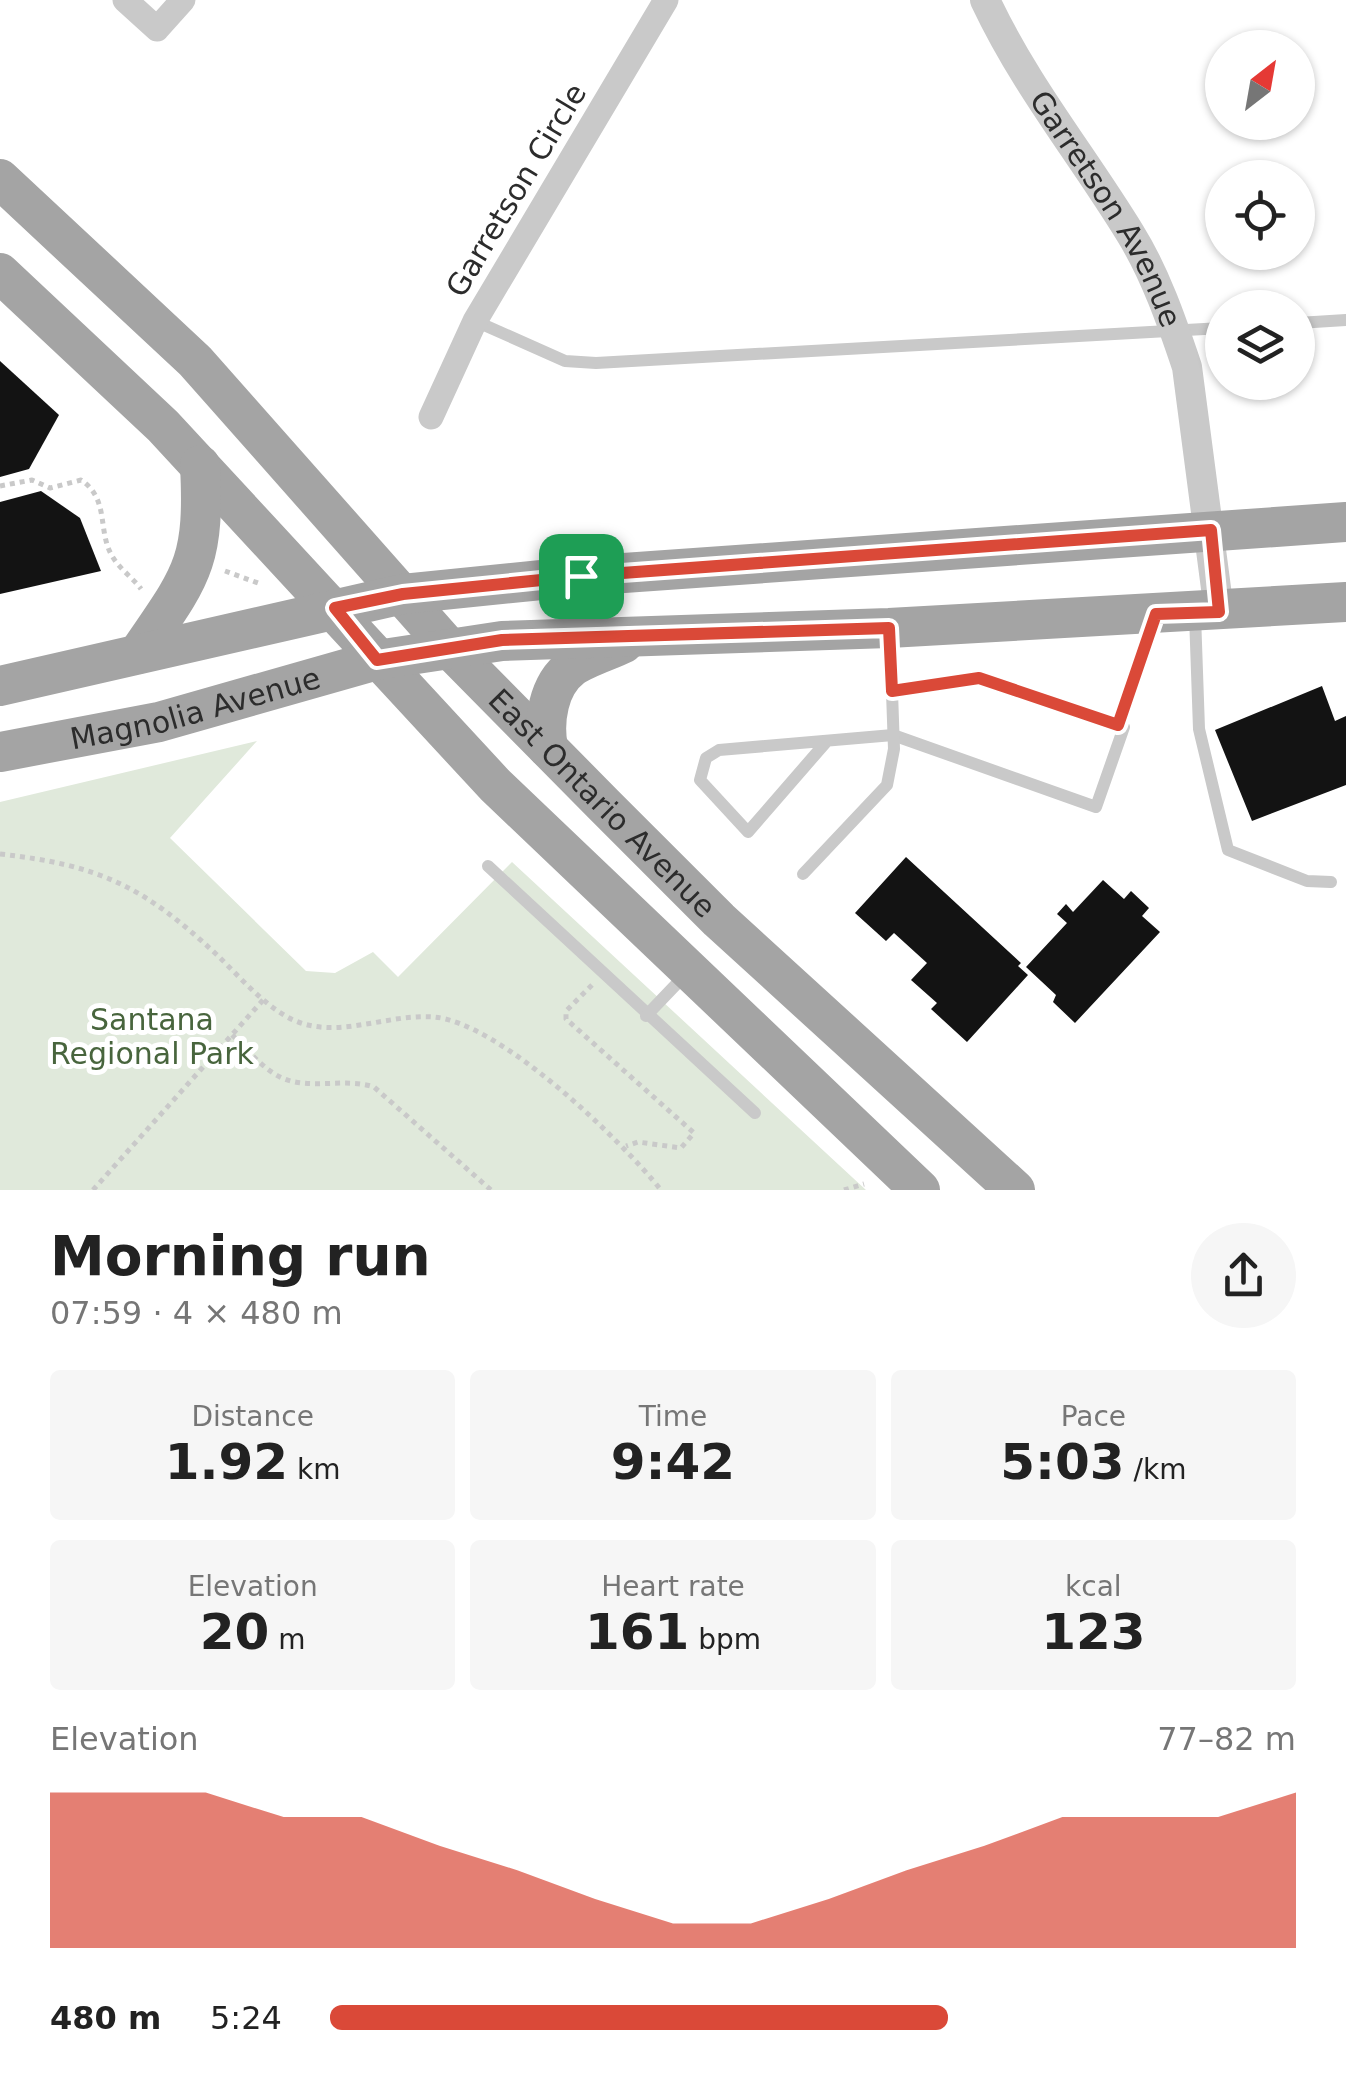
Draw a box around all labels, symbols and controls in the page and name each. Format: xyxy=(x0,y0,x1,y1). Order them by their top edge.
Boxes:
north arrow xyxy=(1205,30,1315,140)
map controls xyxy=(1205,30,1315,400)
street label: Garretson Circle xyxy=(439,77,593,303)
street label: Garretson Avenue xyxy=(1023,84,1189,332)
button: locate xyxy=(1205,160,1315,270)
button: layers xyxy=(1205,290,1315,400)
pin xyxy=(539,534,624,619)
icon: arrive xyxy=(554,549,609,604)
street label: Magnolia Avenue xyxy=(67,660,324,756)
street label: East Ontario Avenue xyxy=(482,682,723,924)
park label: Santana Regional Park xyxy=(50,1002,255,1071)
button: share xyxy=(1191,1223,1296,1328)
text: Morning run xyxy=(50,1224,431,1288)
text: 07:59 · 4 × 480 m xyxy=(50,1294,343,1332)
text: Distance xyxy=(191,1400,314,1433)
text: Time xyxy=(639,1400,707,1433)
text: Pace xyxy=(1061,1400,1126,1433)
text: 1.92 xyxy=(165,1433,288,1491)
text: 9:42 xyxy=(611,1433,735,1491)
text: 5:03 xyxy=(1000,1433,1125,1491)
text: km xyxy=(288,1453,341,1486)
text: /km xyxy=(1125,1453,1186,1486)
text: Elevation xyxy=(188,1570,318,1603)
text: Heart rate xyxy=(601,1570,745,1603)
text: kcal xyxy=(1065,1570,1122,1603)
text: 20 xyxy=(200,1603,269,1661)
text: 161 xyxy=(585,1603,689,1661)
text: 123 xyxy=(1041,1603,1146,1661)
text: m xyxy=(269,1623,306,1656)
text: bpm xyxy=(689,1623,761,1656)
text: Elevation xyxy=(50,1720,199,1758)
text: 77–82 m xyxy=(1157,1720,1296,1758)
text: 480 m xyxy=(50,1999,161,2037)
text: 5:24 xyxy=(210,1999,282,2037)

